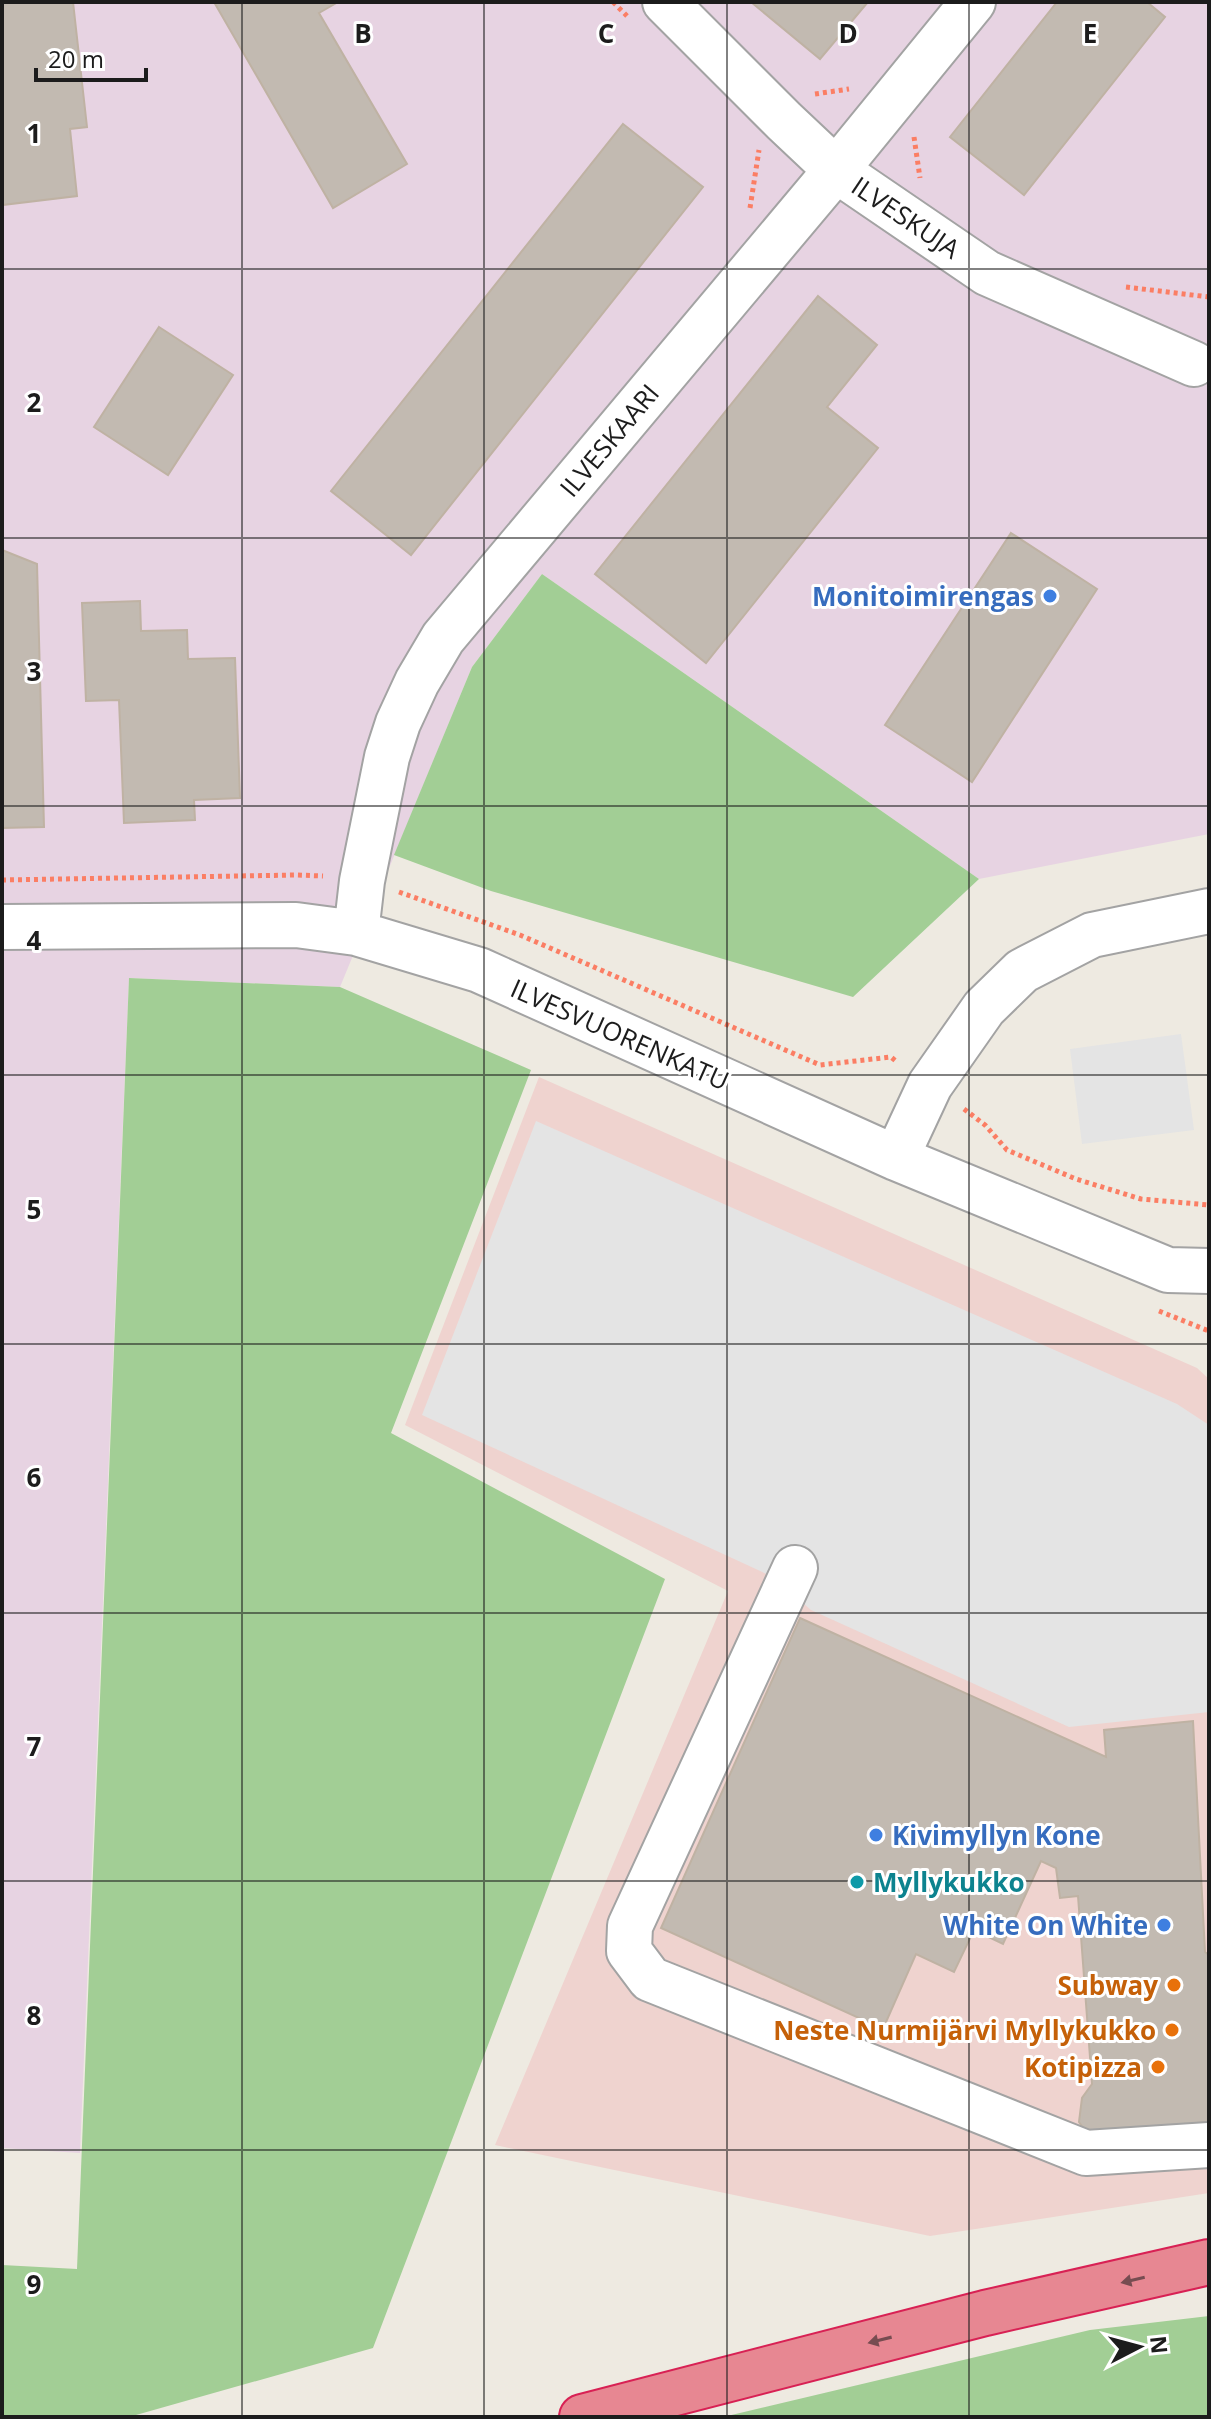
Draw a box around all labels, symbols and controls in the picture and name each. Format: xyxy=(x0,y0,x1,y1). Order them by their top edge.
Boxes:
text: B xyxy=(354,15,372,51)
text: C xyxy=(598,15,614,51)
text: D xyxy=(838,15,858,51)
text: E xyxy=(1083,15,1097,51)
scale bar xyxy=(36,32,146,82)
text: 20 m xyxy=(48,42,104,75)
text: 1 xyxy=(27,115,41,151)
street label: ILVESKUJA xyxy=(845,168,968,267)
street label: ILVESKAARI xyxy=(551,376,667,504)
text: 2 xyxy=(27,384,42,420)
place label: Monitoimirengas xyxy=(812,578,1034,614)
marker: Monitoimirengas xyxy=(1041,587,1059,605)
text: 3 xyxy=(27,653,41,689)
text: 4 xyxy=(27,922,42,958)
street label: ILVESVUORENKATU xyxy=(505,970,735,1098)
text: 5 xyxy=(27,1191,41,1227)
text: 6 xyxy=(27,1459,42,1495)
text: 7 xyxy=(27,1728,42,1764)
place label: Kivimyllyn Kone xyxy=(892,1817,1101,1853)
marker: Kivimyllyn Kone xyxy=(867,1826,885,1844)
place label: Myllykukko xyxy=(873,1864,1025,1900)
marker: Myllykukko xyxy=(848,1873,866,1891)
place label: White On White xyxy=(943,1907,1148,1943)
marker: White On White xyxy=(1155,1916,1173,1934)
place label: Subway xyxy=(1057,1967,1158,2003)
marker: Subway xyxy=(1165,1976,1183,1994)
text: 8 xyxy=(27,1997,41,2033)
place label: Neste Nurmijärvi Myllykukko xyxy=(773,2012,1156,2048)
marker: Neste Nurmijärvi Myllykukko xyxy=(1163,2021,1181,2039)
place label: Kotipizza xyxy=(1024,2049,1142,2085)
marker: Kotipizza xyxy=(1149,2058,1167,2076)
text: 9 xyxy=(27,2266,41,2302)
one-way arrow xyxy=(1120,2274,1145,2286)
north arrow xyxy=(1099,2307,1179,2387)
text: N xyxy=(1144,2334,1176,2355)
one-way arrow xyxy=(868,2335,893,2347)

